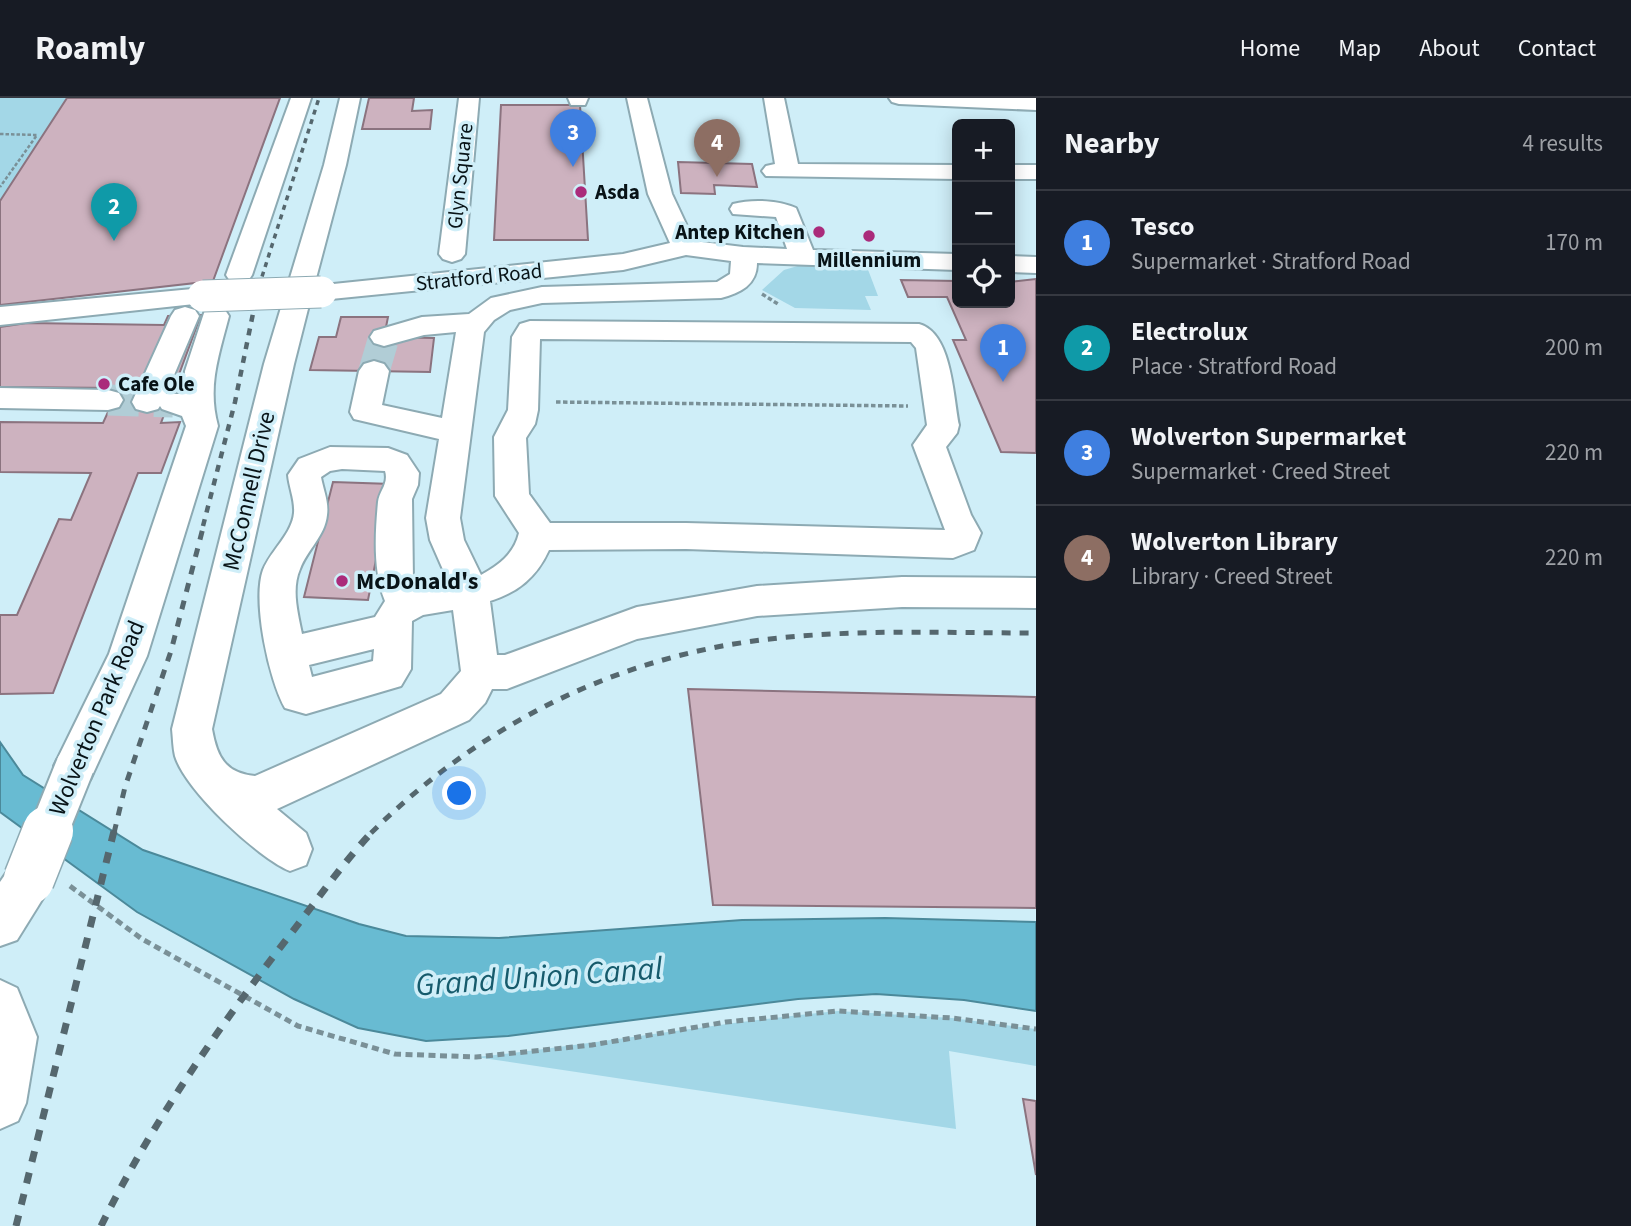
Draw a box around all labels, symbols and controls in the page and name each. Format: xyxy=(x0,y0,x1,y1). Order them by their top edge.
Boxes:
text: Roamly xyxy=(35,25,145,72)
text: Home xyxy=(1240,31,1300,66)
text: Map xyxy=(1338,31,1381,66)
text: About xyxy=(1419,31,1480,66)
text: Contact xyxy=(1518,31,1596,66)
pin: 3 xyxy=(550,109,596,167)
pin: 4 xyxy=(694,119,740,177)
map controls xyxy=(952,119,1015,308)
button: + xyxy=(952,119,1015,182)
street label: Glyn Square xyxy=(440,122,480,230)
text: Nearby xyxy=(1064,122,1159,165)
text: 4 results xyxy=(1523,127,1603,160)
place label: Asda xyxy=(594,177,640,207)
button: − xyxy=(952,182,1015,245)
pin: 2 xyxy=(91,183,137,241)
marker: Asda xyxy=(573,184,589,200)
text: Tesco xyxy=(1131,208,1194,245)
place label: Antep Kitchen xyxy=(674,217,805,247)
marker: Antep Kitchen xyxy=(811,224,827,240)
text: 1 xyxy=(1081,226,1093,259)
text: 170 m xyxy=(1545,226,1603,259)
marker: Millennium xyxy=(861,228,877,244)
place label: Millennium xyxy=(817,245,921,275)
button: locate xyxy=(952,245,1015,308)
text: Supermarket · Stratford Road xyxy=(1131,245,1411,278)
street label: Stratford Road xyxy=(414,255,544,299)
text: Electrolux xyxy=(1131,313,1248,350)
pin: 1 xyxy=(980,324,1026,382)
text: 2 xyxy=(1081,331,1093,364)
text: 200 m xyxy=(1545,331,1603,364)
text: Place · Stratford Road xyxy=(1131,350,1337,383)
place label: Cafe Ole xyxy=(118,369,195,399)
marker: Cafe Ole xyxy=(96,376,112,392)
street label: McConnell Drive xyxy=(214,408,284,574)
text: Wolverton Supermarket xyxy=(1131,418,1406,455)
text: 3 xyxy=(1081,436,1093,469)
text: 220 m xyxy=(1545,436,1603,469)
text: Supermarket · Creed Street xyxy=(1131,455,1390,488)
text: Wolverton Library xyxy=(1131,523,1338,560)
text: 4 xyxy=(1081,541,1093,574)
text: 220 m xyxy=(1545,541,1603,574)
text: Library · Creed Street xyxy=(1131,560,1333,593)
place label: McDonald's xyxy=(356,564,478,599)
marker: McDonald's xyxy=(334,573,350,589)
street label: Wolverton Park Road xyxy=(40,615,154,821)
your location xyxy=(442,776,476,810)
water label: Grand Union Canal xyxy=(414,945,664,1009)

